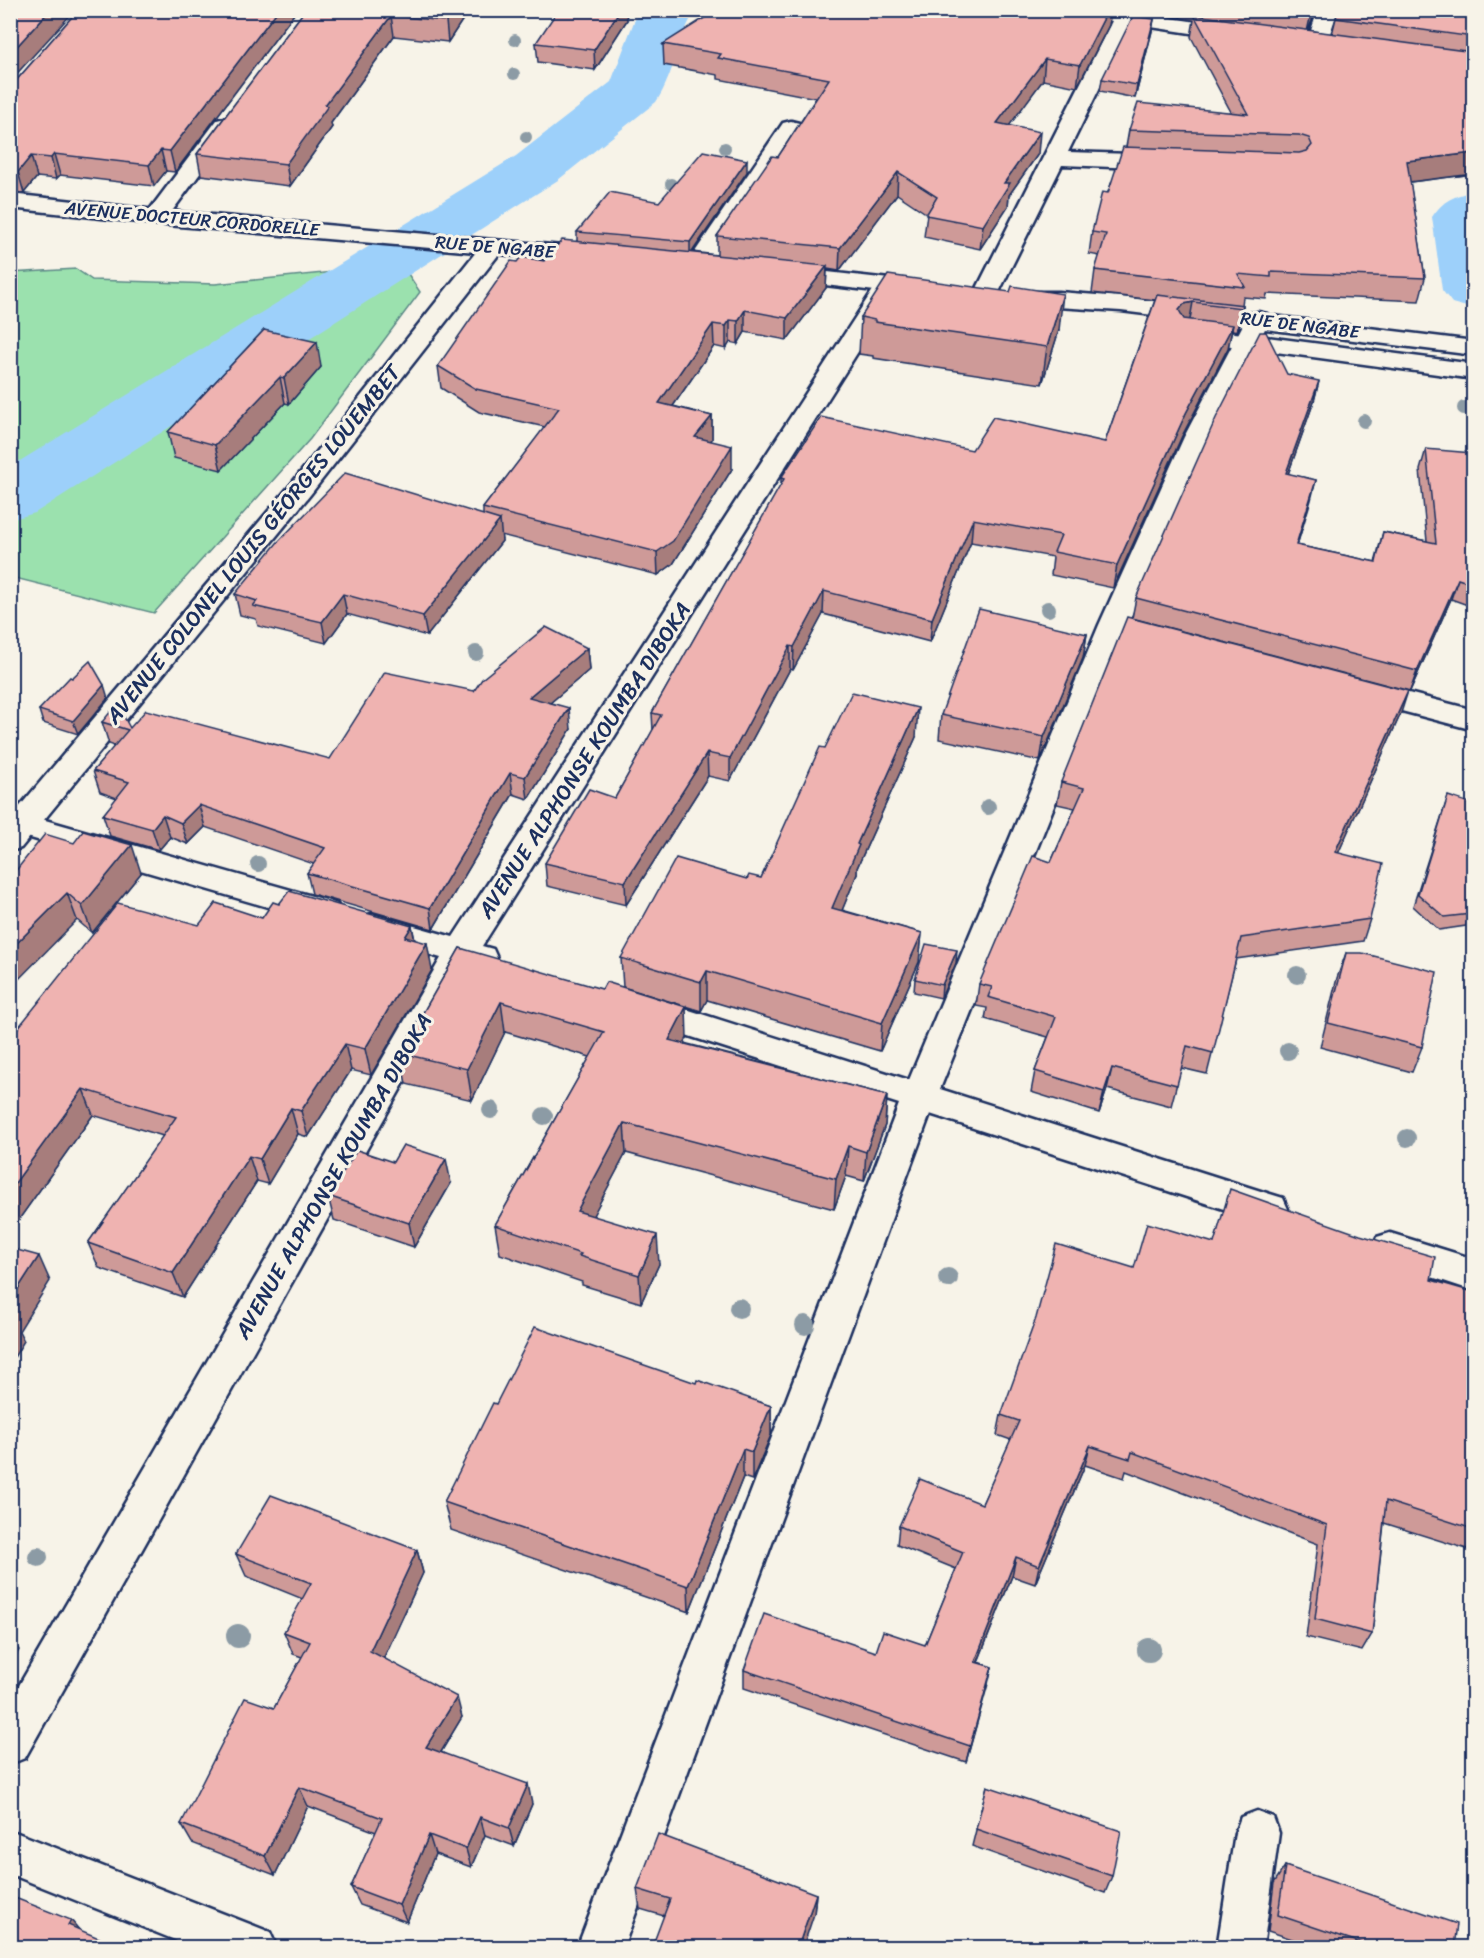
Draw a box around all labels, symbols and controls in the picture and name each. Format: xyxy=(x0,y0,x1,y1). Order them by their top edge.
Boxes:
street label: AVENUE DOCTEUR CORDORELLE xyxy=(62,192,322,246)
street label: RUE DE NGABE xyxy=(434,226,557,268)
street label: RUE DE NGABE xyxy=(1238,302,1363,348)
street label: AVENUE COLONEL LOUIS GÉORGES LOUEMBET xyxy=(94,354,412,734)
street label: AVENUE ALPHONSE KOUMBA DIBOKA xyxy=(466,594,701,927)
street label: AVENUE ALPHONSE KOUMBA DIBOKA xyxy=(223,1005,443,1347)

